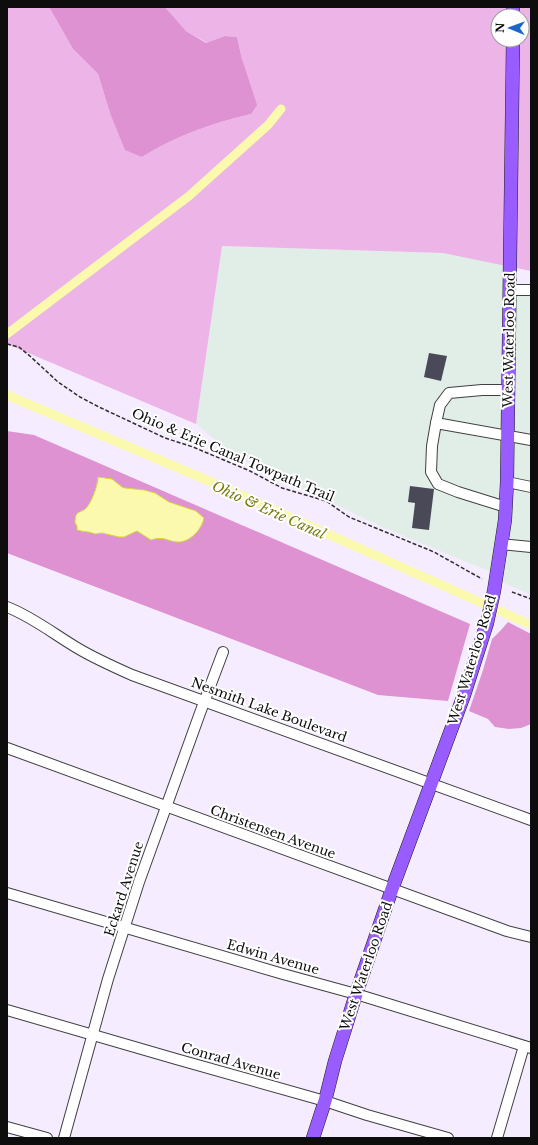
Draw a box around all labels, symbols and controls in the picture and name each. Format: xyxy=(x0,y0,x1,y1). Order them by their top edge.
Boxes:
north arrow xyxy=(490,8,530,48)
text: N xyxy=(493,22,507,33)
street label: West Waterloo Road xyxy=(499,272,519,409)
street label: Ohio & Erie Canal Towpath Trail xyxy=(129,404,337,506)
water label: Ohio & Erie Canal xyxy=(209,477,329,543)
street label: West Waterloo Road xyxy=(444,593,500,728)
street label: Nesmith Lake Boulevard xyxy=(189,674,349,746)
street label: Christensen Avenue xyxy=(208,801,338,863)
street label: Eckard Avenue xyxy=(101,839,147,939)
street label: West Waterloo Road xyxy=(336,899,396,1034)
street label: Edwin Avenue xyxy=(225,936,321,978)
street label: Conrad Avenue xyxy=(179,1039,283,1083)

